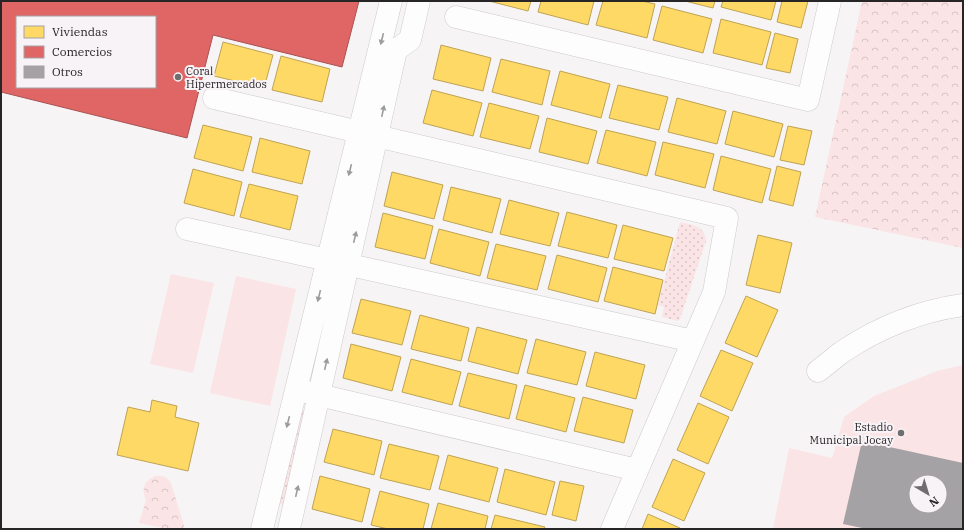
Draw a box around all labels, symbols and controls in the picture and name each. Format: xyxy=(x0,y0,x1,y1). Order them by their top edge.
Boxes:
legend xyxy=(16,16,156,88)
text: Viviendas xyxy=(52,24,108,39)
one-way arrow xyxy=(378,33,384,45)
text: Comercios xyxy=(52,44,112,59)
text: Otros xyxy=(52,64,83,79)
place label: Coral Hipermercados xyxy=(186,64,267,91)
marker: Coral Hipermercados xyxy=(173,72,183,82)
one-way arrow xyxy=(380,104,386,116)
one-way arrow xyxy=(346,163,352,176)
one-way arrow xyxy=(352,231,358,244)
one-way arrow xyxy=(315,290,321,302)
one-way arrow xyxy=(323,358,329,370)
one-way arrow xyxy=(284,416,290,428)
place label: Estadio Municipal Jocay xyxy=(810,420,893,447)
marker: Estadio Municipal Jocay xyxy=(896,428,906,438)
north arrow xyxy=(908,474,948,514)
one-way arrow xyxy=(295,485,301,497)
text: N xyxy=(926,494,942,510)

